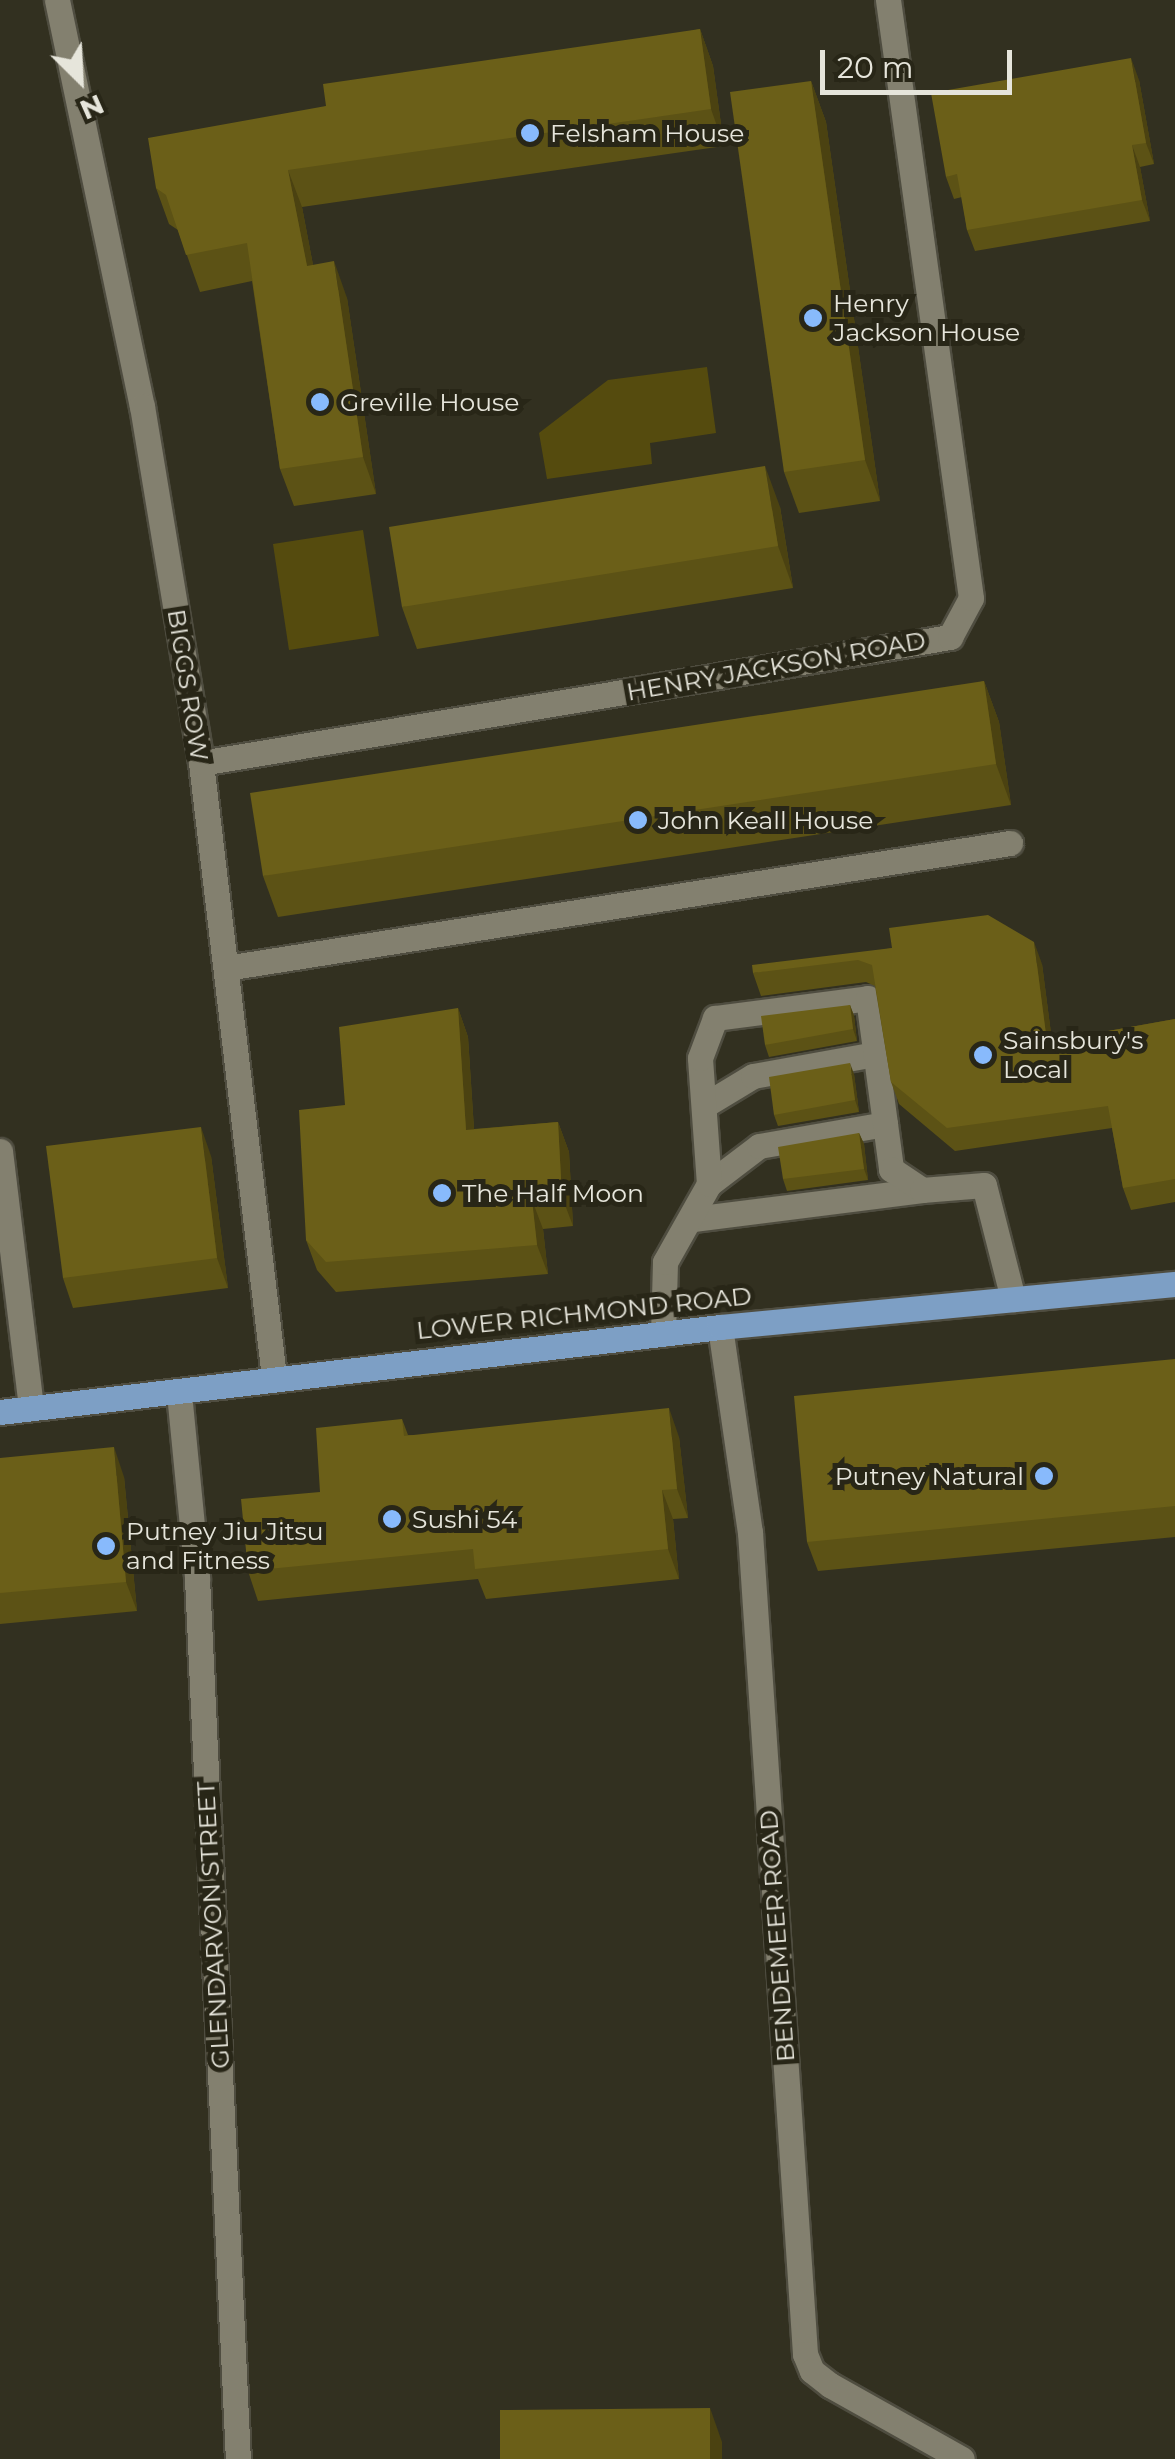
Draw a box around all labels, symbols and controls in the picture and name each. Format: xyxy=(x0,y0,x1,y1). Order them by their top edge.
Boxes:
north arrow xyxy=(30,30,130,130)
scale bar xyxy=(825,30,1018,92)
text: 20 m xyxy=(837,49,914,86)
text: N xyxy=(75,87,109,128)
place label: Felsham House xyxy=(550,118,744,148)
marker: Felsham House xyxy=(519,122,541,144)
place label: Henry Jackson House xyxy=(833,289,1020,348)
marker: Henry Jackson House xyxy=(802,307,824,329)
place label: Greville House xyxy=(340,387,519,417)
marker: Greville House xyxy=(309,391,331,413)
street label: BIGGS ROW xyxy=(161,607,215,763)
street label: HENRY JACKSON ROAD xyxy=(624,625,928,707)
place label: John Keall House xyxy=(658,805,873,835)
marker: John Keall House xyxy=(627,809,649,831)
place label: Sainsbury's Local xyxy=(1003,1026,1143,1085)
marker: Sainsbury's Local xyxy=(972,1044,994,1066)
place label: The Half Moon xyxy=(462,1178,644,1208)
marker: The Half Moon xyxy=(431,1182,453,1204)
street label: LOWER RICHMOND ROAD xyxy=(415,1280,753,1346)
place label: Putney Natural xyxy=(835,1461,1024,1491)
marker: Putney Natural xyxy=(1033,1465,1055,1487)
place label: Sushi 54 xyxy=(412,1504,517,1534)
marker: Sushi 54 xyxy=(381,1508,403,1530)
place label: Putney Jiu Jitsu and Fitness xyxy=(126,1517,324,1576)
marker: Putney Jiu Jitsu and Fitness xyxy=(95,1535,117,1557)
street label: GLENDARVON STREET xyxy=(190,1781,236,2069)
street label: BENDEMEER ROAD xyxy=(753,1809,801,2063)

